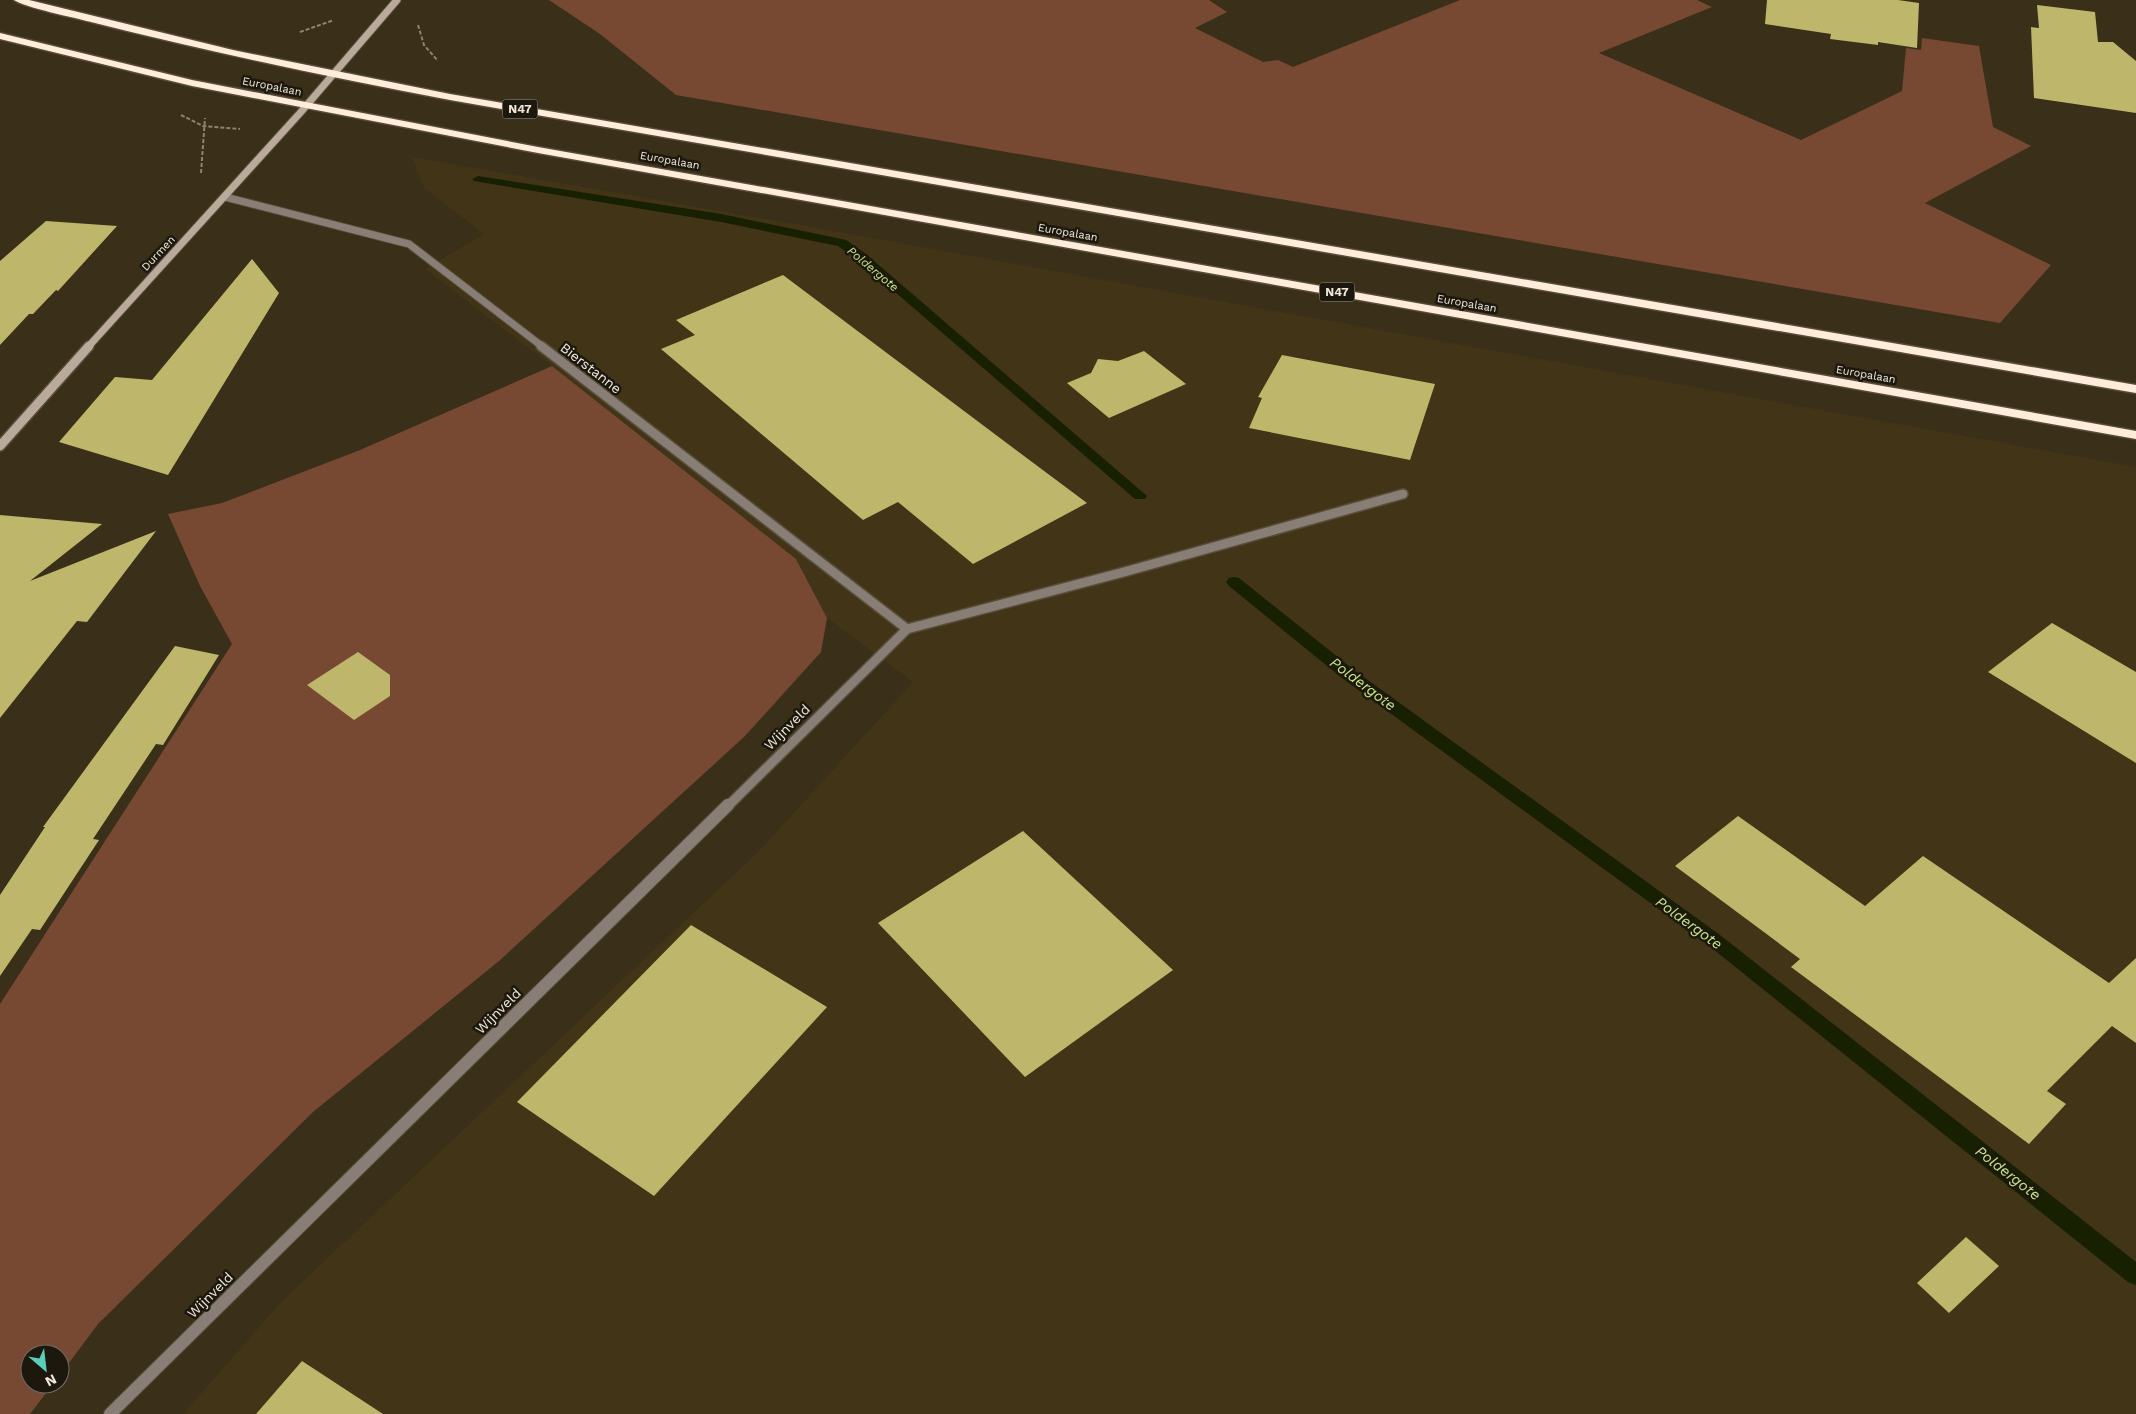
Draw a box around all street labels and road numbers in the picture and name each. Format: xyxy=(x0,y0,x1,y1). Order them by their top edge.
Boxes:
street label: Europalaan xyxy=(241,74,303,99)
road number: N47 xyxy=(502,100,538,118)
street label: Europalaan xyxy=(639,149,701,172)
street label: Europalaan xyxy=(1037,221,1099,244)
street label: Durmen xyxy=(139,233,178,273)
road number: N47 xyxy=(1320,282,1354,302)
street label: Europalaan xyxy=(1436,292,1498,315)
street label: Bierstanne xyxy=(557,339,625,397)
street label: Europalaan xyxy=(1835,363,1897,386)
street label: Wijnveld xyxy=(761,701,813,753)
street label: Wijnveld xyxy=(472,985,524,1037)
street label: Wijnveld xyxy=(184,1269,236,1321)

